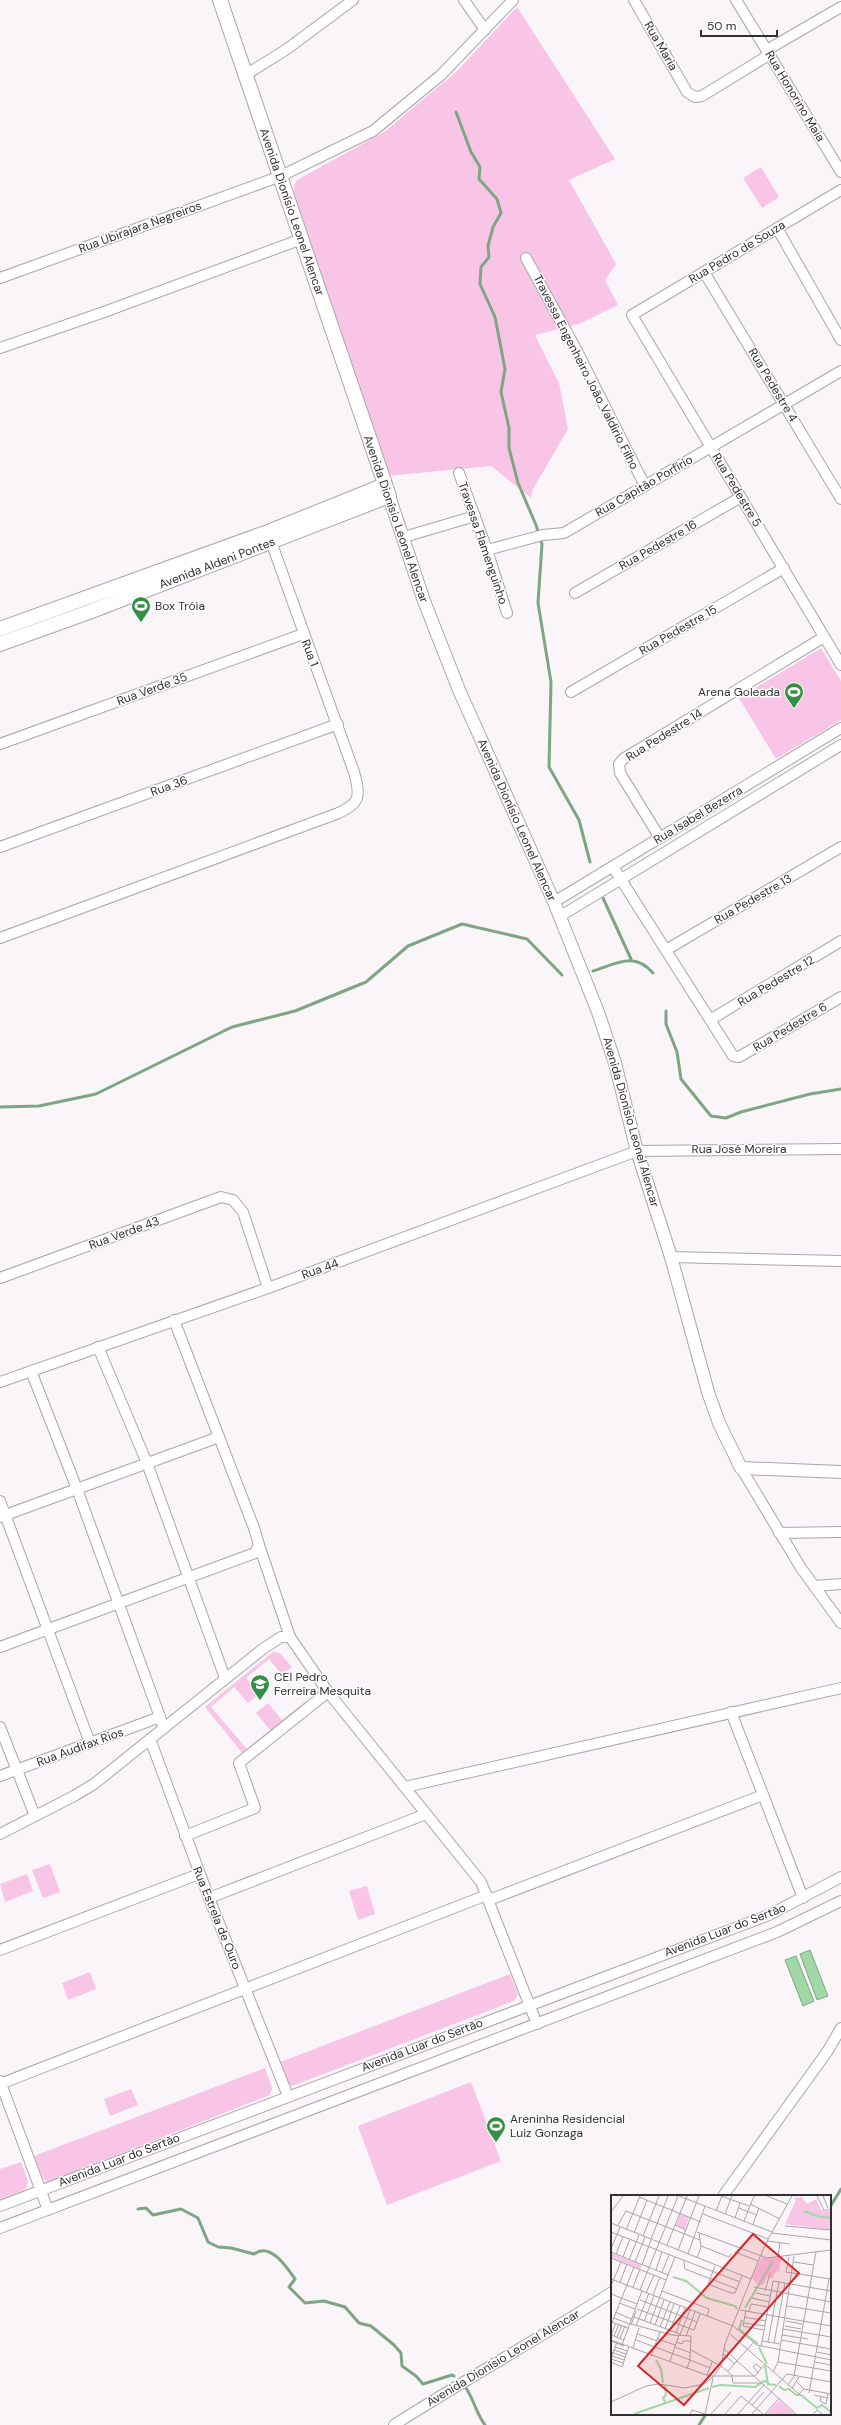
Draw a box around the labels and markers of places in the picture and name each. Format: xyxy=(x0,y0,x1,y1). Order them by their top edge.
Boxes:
sports icon: Box Tróia xyxy=(130,595,152,623)
place label: Box Tróia xyxy=(155,598,205,614)
sports icon: Arena Goleada xyxy=(783,681,805,709)
place label: Arena Goleada xyxy=(698,684,780,700)
place label: CEI Pedro Ferreira Mesquita xyxy=(274,1669,371,1699)
school or university icon: CEI Pedro Ferreira Mesquita xyxy=(249,1673,271,1701)
place label: Areninha Residencial Luiz Gonzaga xyxy=(510,2111,625,2141)
sports icon: Areninha Residencial Luiz Gonzaga xyxy=(485,2115,507,2143)

